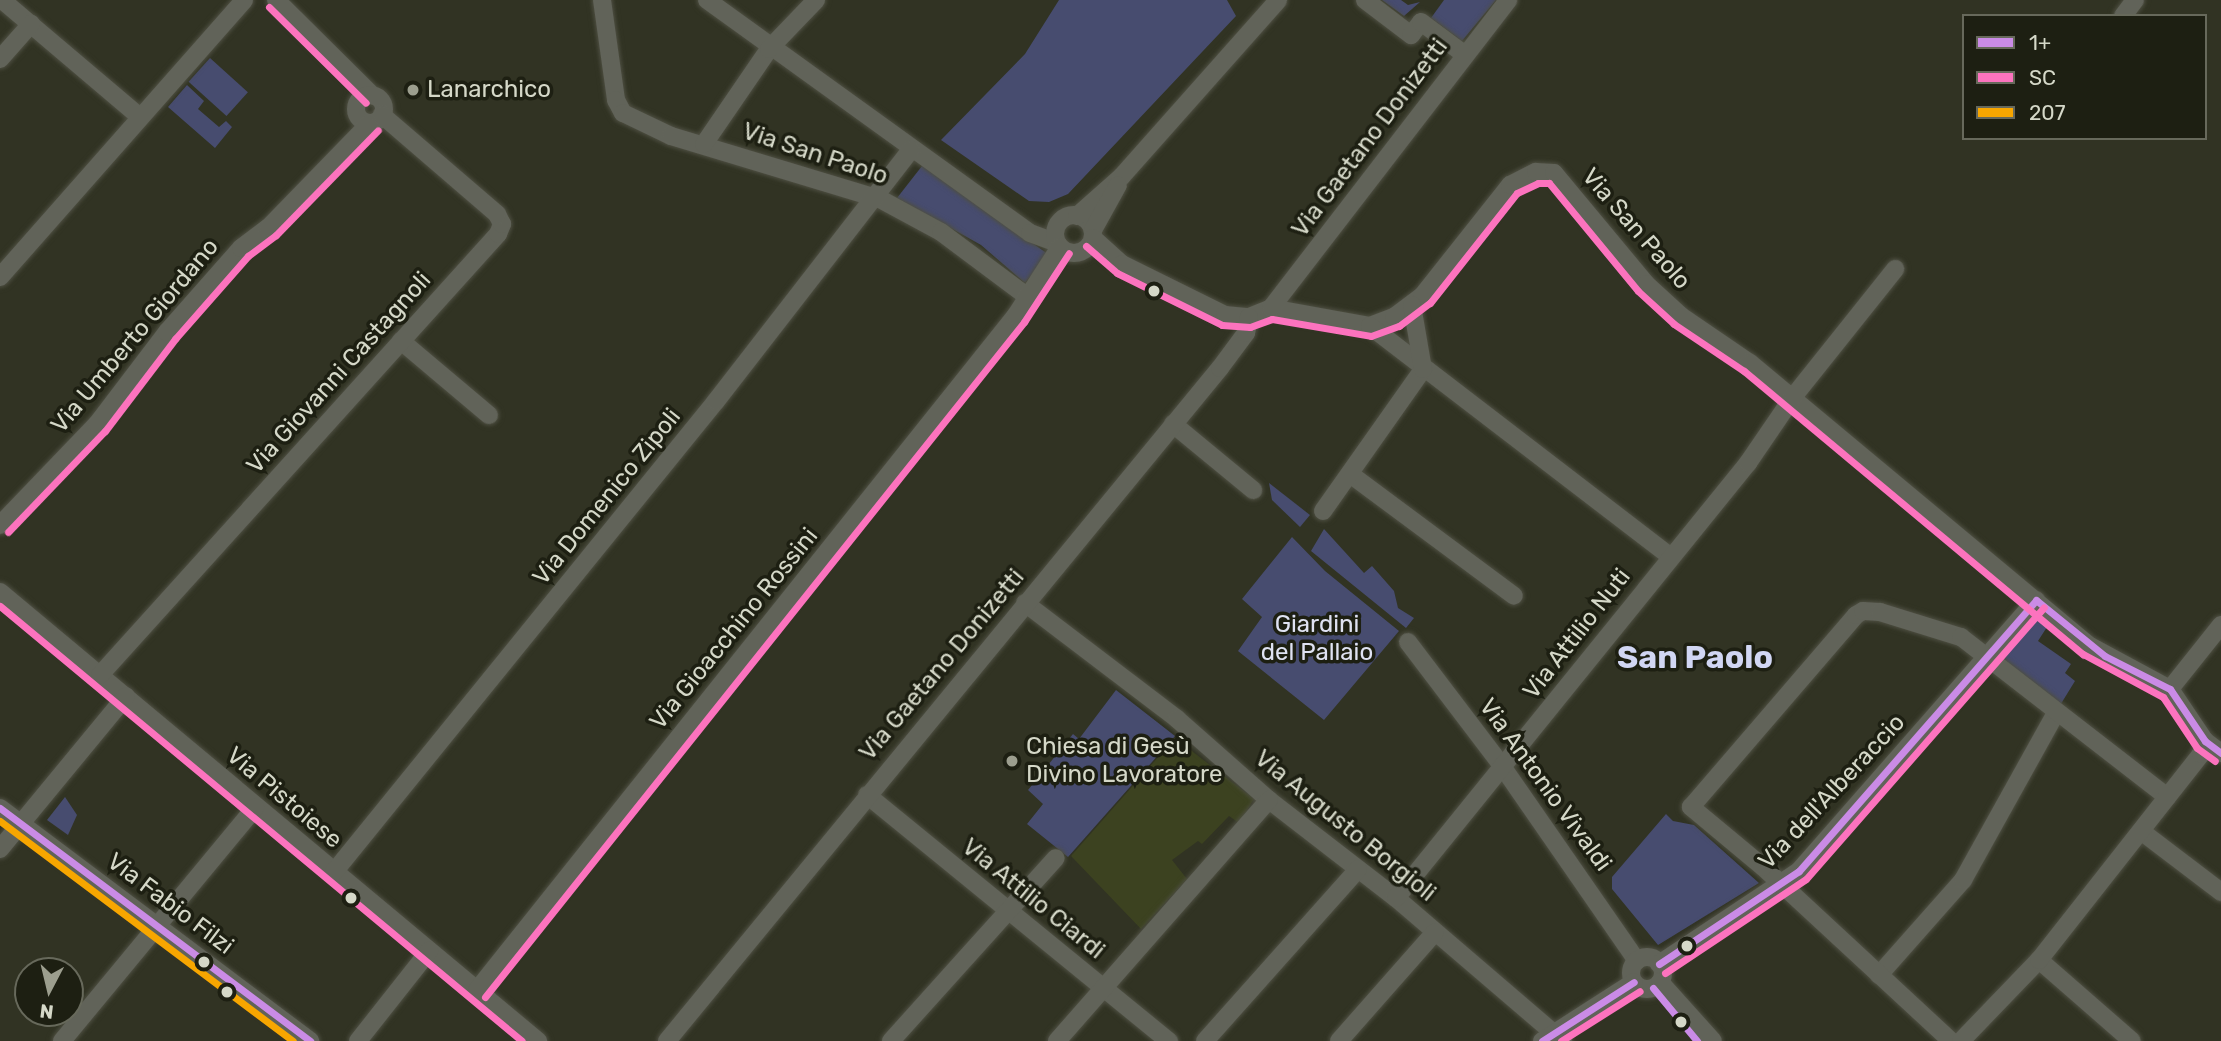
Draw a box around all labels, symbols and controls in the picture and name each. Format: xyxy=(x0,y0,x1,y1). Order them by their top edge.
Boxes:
legend xyxy=(1962,14,2207,140)
text: 1+ xyxy=(2029,30,2051,55)
street label: Via Gaetano Donizetti xyxy=(1286,33,1454,243)
text: SC xyxy=(2029,65,2056,90)
place label: Lanarchico xyxy=(427,76,551,104)
marker: Lanarchico xyxy=(405,82,421,98)
text: 207 xyxy=(2029,100,2065,125)
street label: Via San Paolo xyxy=(739,117,891,191)
street label: Via San Paolo xyxy=(1576,163,1696,295)
street label: Via Umberto Giordano xyxy=(45,233,225,439)
street label: Via Giovanni Castagnoli xyxy=(241,266,437,480)
unlabelled marker xyxy=(1147,284,1161,298)
street label: Via Domenico Zipoli xyxy=(527,403,687,591)
street label: Via Gioacchino Rossini xyxy=(644,522,824,736)
street label: Via Gaetano Donizetti xyxy=(854,563,1030,767)
street label: Via Attilio Nuti xyxy=(1517,563,1637,705)
park label: Giardini del Pallaio xyxy=(1261,611,1373,667)
district label: San Paolo xyxy=(1617,638,1773,676)
street label: Via Antonio Vivaldi xyxy=(1472,693,1618,877)
street label: Via dell'Alberaccio xyxy=(1753,709,1911,875)
place label: Chiesa di Gesù Divino Lavoratore xyxy=(1026,733,1222,789)
street label: Via Pistoiese xyxy=(220,741,348,855)
street label: Via Augusto Borgioli xyxy=(1248,744,1442,908)
marker: Chiesa di Gesù Divino Lavoratore xyxy=(1004,753,1020,769)
street label: Via Attilio Ciardi xyxy=(956,832,1110,966)
street label: Via Fabio Filzi xyxy=(101,847,239,961)
unlabelled marker xyxy=(344,891,358,905)
unlabelled marker xyxy=(1680,939,1694,953)
unlabelled marker xyxy=(197,955,211,969)
north arrow xyxy=(14,957,84,1027)
unlabelled marker xyxy=(220,985,234,999)
text: N xyxy=(38,999,55,1024)
unlabelled marker xyxy=(1674,1015,1688,1029)

